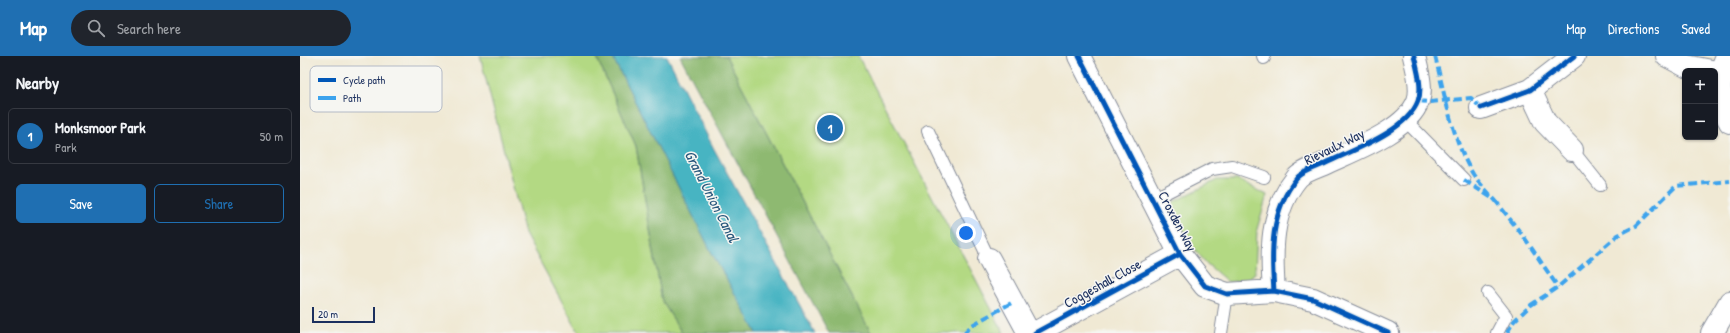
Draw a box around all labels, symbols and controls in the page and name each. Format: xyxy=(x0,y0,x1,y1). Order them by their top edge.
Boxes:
search box xyxy=(71,10,351,46)
text: Map xyxy=(20,15,47,41)
icon: search xyxy=(85,17,107,39)
text: Search here xyxy=(117,18,181,39)
text: Map xyxy=(1566,19,1586,38)
text: Directions xyxy=(1608,19,1659,38)
text: Saved xyxy=(1681,19,1710,38)
legend xyxy=(310,66,442,112)
map controls xyxy=(1682,68,1718,140)
button: + xyxy=(1682,68,1718,104)
text: Nearby xyxy=(16,71,59,94)
text: Cycle path xyxy=(343,73,386,87)
text: Path xyxy=(343,91,361,105)
button: − xyxy=(1682,104,1718,140)
pin: 1 xyxy=(817,113,843,143)
text: Monksmoor Park xyxy=(55,117,145,138)
street label: Rievaulx Way xyxy=(1301,123,1368,170)
text: 1 xyxy=(28,127,32,145)
text: 50 m xyxy=(260,127,283,145)
text: Park xyxy=(55,138,77,156)
water label: Grand Union Canal xyxy=(680,147,745,246)
button: Save xyxy=(16,184,146,223)
button: Share xyxy=(154,184,284,223)
street label: Croxden Way xyxy=(1153,188,1202,255)
your location xyxy=(956,223,976,243)
street label: Coggeshall Close xyxy=(1060,254,1145,313)
scale bar xyxy=(312,305,375,324)
text: 20 m xyxy=(318,307,338,321)

